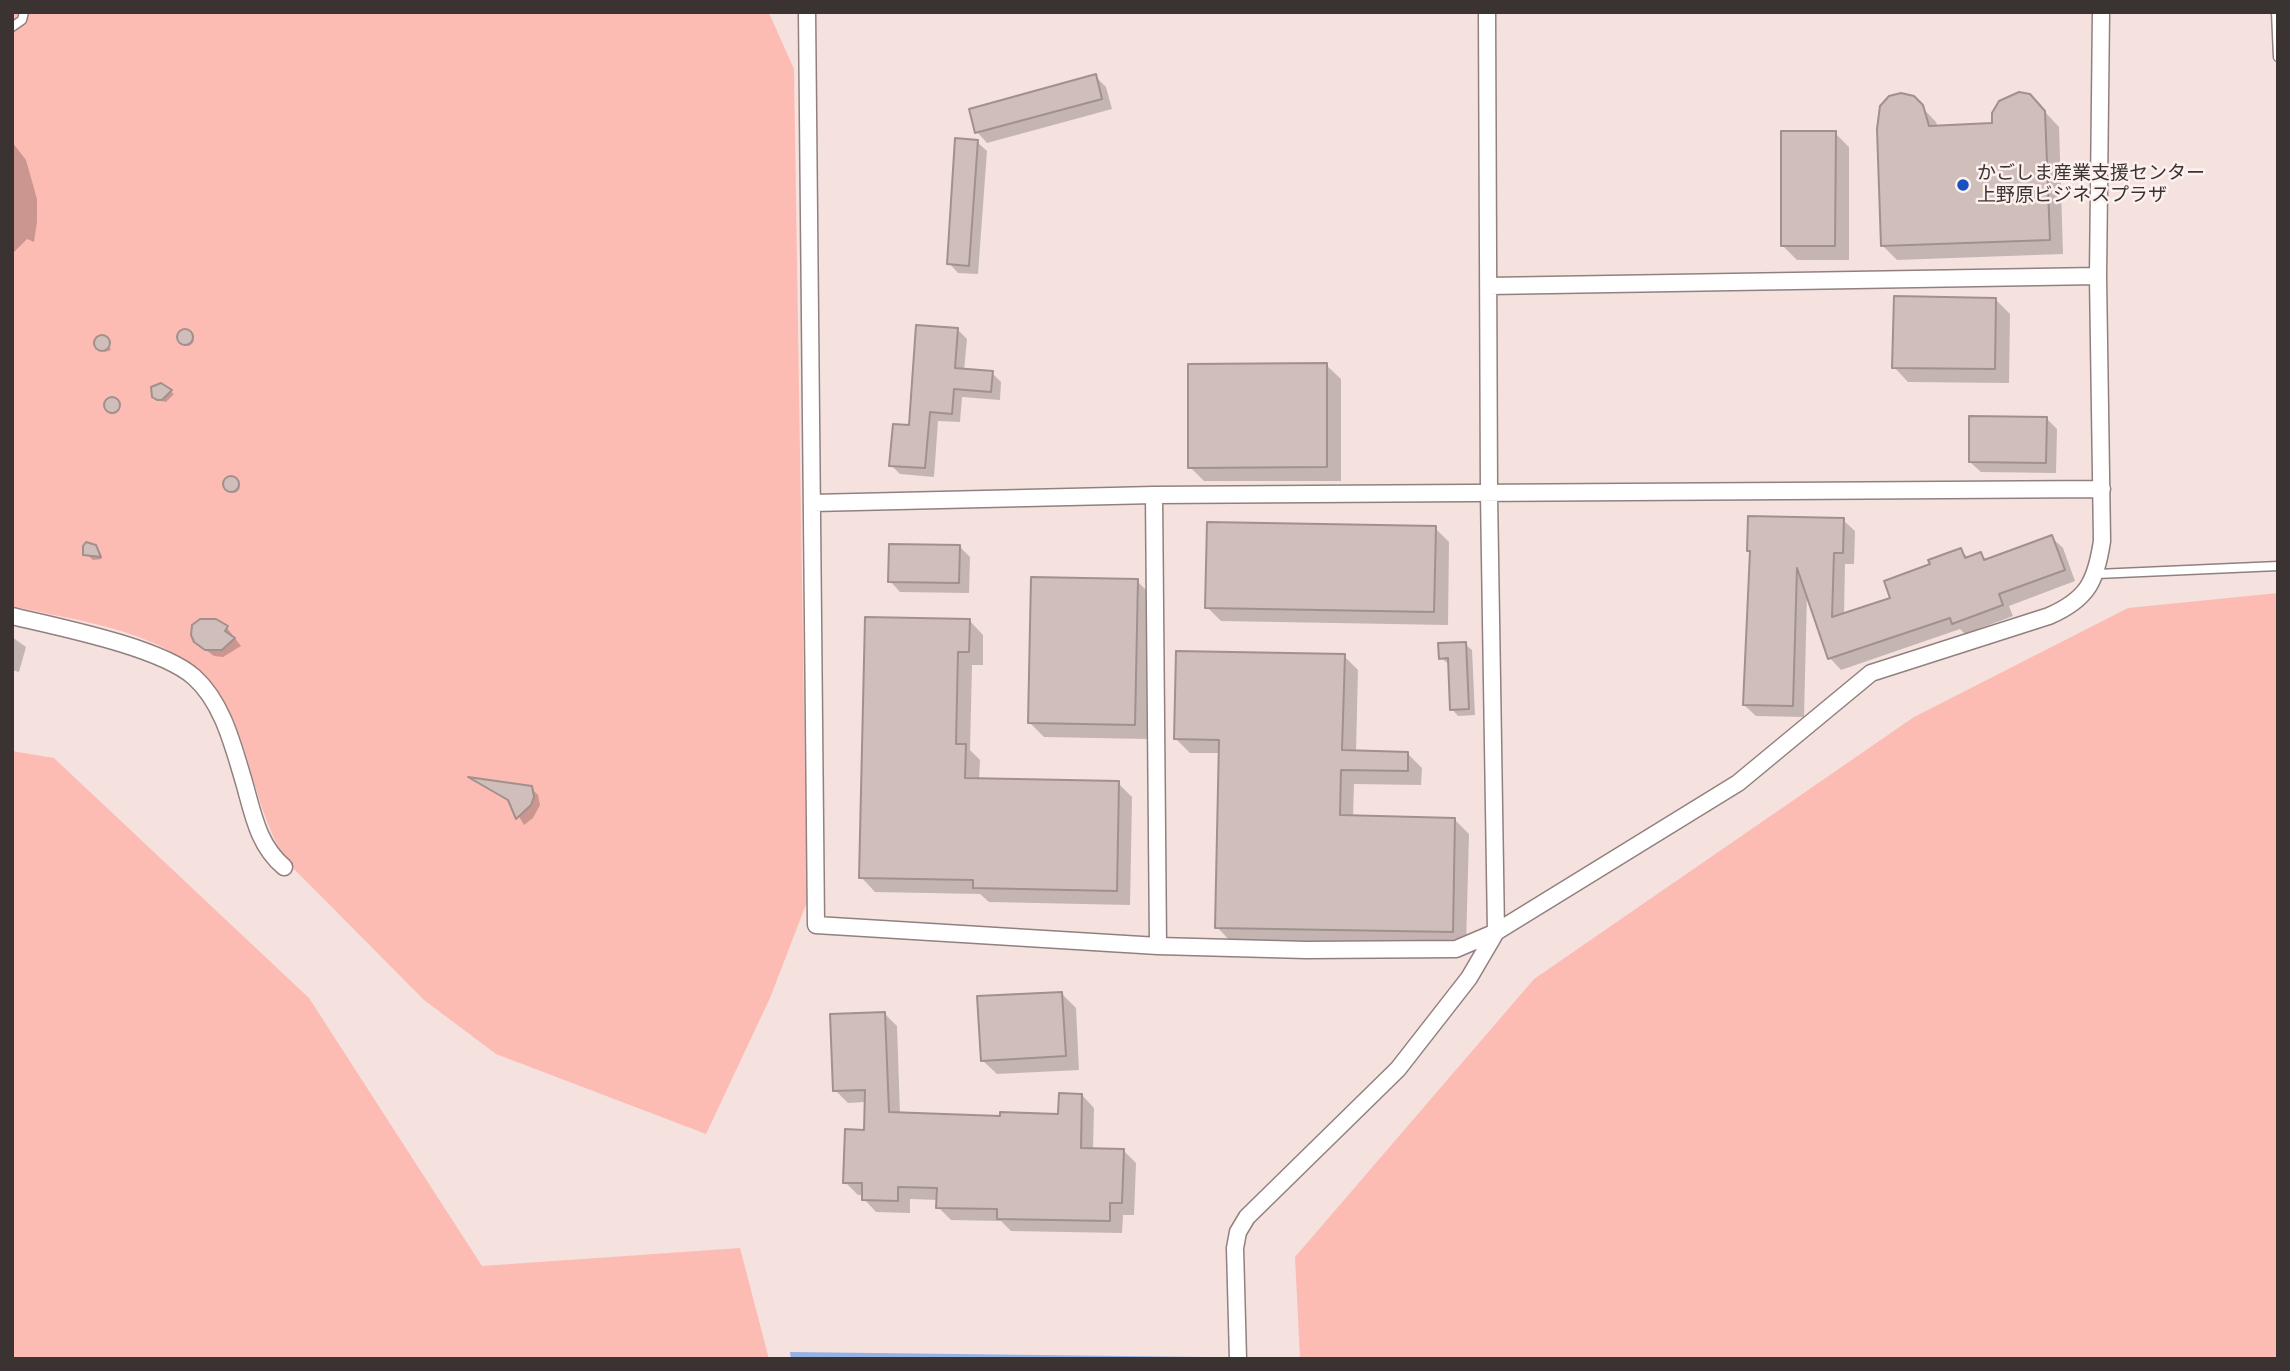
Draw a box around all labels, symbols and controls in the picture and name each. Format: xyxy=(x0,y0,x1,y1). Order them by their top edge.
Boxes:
place label: かごしま産業支援センター 上野原ビジネスプラザ xyxy=(1977,163,2205,207)
marker: かごしま産業支援センター 上野原ビジネスプラザ xyxy=(1955,177,1971,193)

